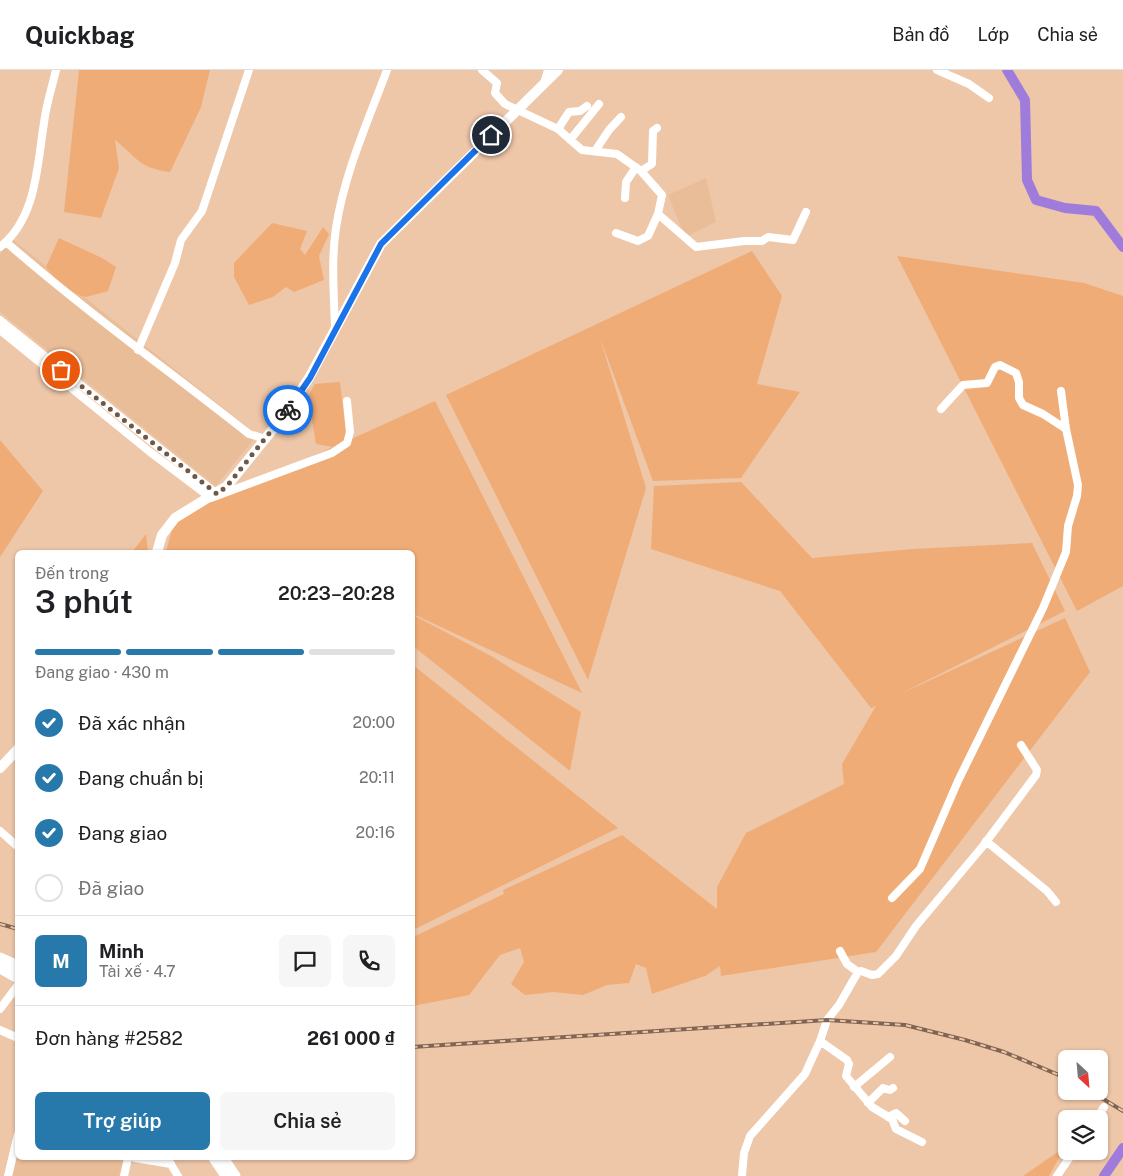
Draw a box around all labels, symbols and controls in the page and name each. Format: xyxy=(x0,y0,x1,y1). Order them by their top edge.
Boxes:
text: Quickbag xyxy=(25,21,135,49)
text: Bản đồ xyxy=(892,24,950,45)
text: Lớp xyxy=(978,24,1009,45)
text: Chia sẻ xyxy=(1037,24,1098,45)
pin xyxy=(470,114,512,156)
icon: home xyxy=(477,121,505,149)
pin xyxy=(40,349,82,391)
icon: bag xyxy=(47,356,75,384)
courier xyxy=(263,385,313,435)
icon: bike xyxy=(274,396,302,424)
text: Đến trong xyxy=(35,564,109,583)
text: 20:23–20:28 xyxy=(278,582,395,604)
text: 3 phút xyxy=(35,583,133,620)
text: Đang giao · 430 m xyxy=(35,663,169,682)
icon: check xyxy=(35,709,63,737)
text: Đã xác nhận xyxy=(78,712,186,734)
text: 20:00 xyxy=(353,713,395,732)
icon: check xyxy=(35,764,63,792)
text: Đang chuẩn bị xyxy=(78,767,203,789)
text: 20:11 xyxy=(359,768,395,787)
icon: check xyxy=(35,819,63,847)
text: Đang giao xyxy=(78,822,167,844)
text: 20:16 xyxy=(356,823,395,842)
text: Đã giao xyxy=(78,877,144,899)
button: chat xyxy=(279,935,331,987)
button: phone xyxy=(343,935,395,987)
text: Minh xyxy=(99,940,144,962)
text: M xyxy=(52,950,70,972)
text: Tài xế · 4.7 xyxy=(99,962,176,981)
text: Đơn hàng #2582 xyxy=(35,1027,183,1049)
text: 261 000 ₫ xyxy=(307,1027,395,1049)
north arrow xyxy=(1058,1050,1108,1100)
map controls xyxy=(1058,1050,1108,1160)
button: Trợ giúp xyxy=(35,1092,210,1150)
button: Chia sẻ xyxy=(220,1092,395,1150)
button: layers xyxy=(1058,1110,1108,1160)

